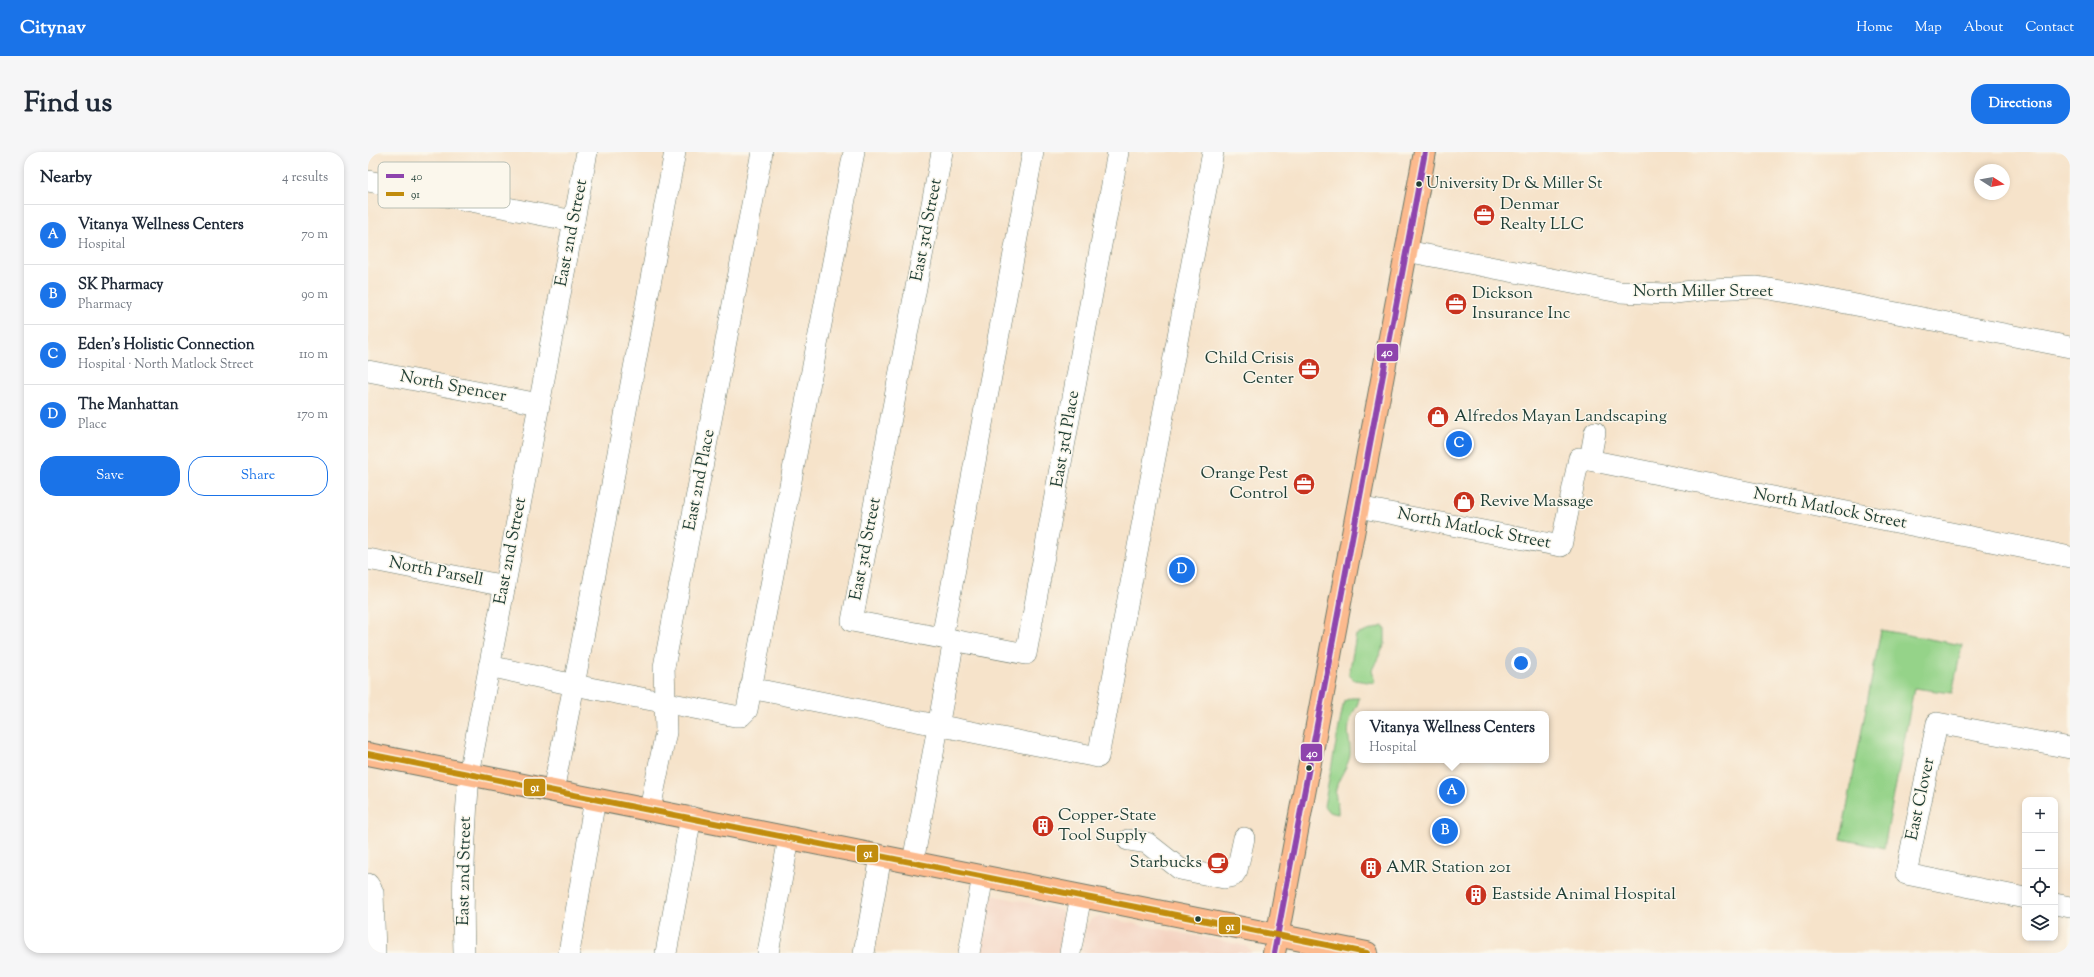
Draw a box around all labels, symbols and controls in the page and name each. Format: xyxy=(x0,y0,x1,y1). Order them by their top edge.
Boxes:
text: Citynav xyxy=(20,15,86,42)
text: Home xyxy=(1856,18,1893,38)
text: Map xyxy=(1915,18,1942,38)
text: About xyxy=(1964,18,2003,38)
text: Contact xyxy=(2025,18,2074,38)
text: Find us xyxy=(24,84,112,124)
button: Directions xyxy=(1971,84,2070,124)
legend xyxy=(378,162,510,208)
north arrow xyxy=(1974,164,2010,200)
text: Nearby xyxy=(40,166,92,190)
text: 4 results xyxy=(282,169,328,187)
text: 40 xyxy=(411,169,422,185)
place label: University Dr & Miller St xyxy=(1426,173,1603,196)
street label: East 3rd Street xyxy=(905,176,949,284)
street label: East 2nd Street xyxy=(550,177,594,289)
marker: University Dr & Miller St xyxy=(1414,179,1424,189)
text: 91 xyxy=(411,187,420,203)
place label: Denmar Realty LLC xyxy=(1500,193,1584,237)
office icon: Denmar Realty LLC xyxy=(1471,202,1497,228)
text: Vitanya Wellness Centers xyxy=(78,215,244,236)
text: A xyxy=(48,226,58,244)
text: 70 m xyxy=(301,226,328,244)
text: Hospital xyxy=(78,236,125,254)
text: SK Pharmacy xyxy=(78,275,164,296)
street label: North Miller Street xyxy=(1633,280,1773,304)
place label: Dickson Insurance Inc xyxy=(1472,282,1571,326)
text: B xyxy=(49,286,57,304)
text: 90 m xyxy=(301,286,328,304)
office icon: Dickson Insurance Inc xyxy=(1443,291,1469,317)
text: Pharmacy xyxy=(78,296,132,314)
text: Eden's Holistic Connection xyxy=(78,335,255,356)
line badge: 40 xyxy=(1376,343,1399,362)
text: 40 xyxy=(1380,345,1393,361)
text: C xyxy=(48,346,58,364)
text: 110 m xyxy=(299,346,328,364)
place label: Child Crisis Center xyxy=(1205,347,1295,391)
text: Hospital · North Matlock Street xyxy=(78,356,253,374)
office icon: Child Crisis Center xyxy=(1296,356,1322,382)
street label: North Spencer xyxy=(398,365,509,409)
street label: East 3rd Place xyxy=(1046,389,1086,489)
text: The Manhattan xyxy=(78,395,179,416)
shop icon: Alfredos Mayan Landscaping xyxy=(1425,404,1451,430)
place label: Alfredos Mayan Landscaping xyxy=(1454,405,1667,429)
text: D xyxy=(48,406,58,424)
text: 170 m xyxy=(297,406,328,424)
text: Place xyxy=(78,416,107,434)
street label: East 2nd Place xyxy=(678,427,722,533)
pin: C xyxy=(1446,429,1472,459)
button: Save xyxy=(40,456,180,496)
button: Share xyxy=(188,456,328,496)
place label: Orange Pest Control xyxy=(1200,462,1288,506)
office icon: Orange Pest Control xyxy=(1291,471,1317,497)
street label: North Matlock Street xyxy=(1751,482,1909,536)
shop icon: Revive Massage xyxy=(1451,489,1477,515)
place label: Revive Massage xyxy=(1480,490,1594,514)
street label: East 2nd Street xyxy=(489,495,533,607)
street label: East 3rd Street xyxy=(844,495,888,603)
street label: North Matlock Street xyxy=(1395,502,1553,556)
street label: North Parsell xyxy=(387,551,486,593)
pin: D xyxy=(1169,555,1195,585)
your location xyxy=(1511,653,1531,673)
popup xyxy=(1355,711,1549,763)
text: Vitanya Wellness Centers xyxy=(1369,718,1535,739)
text: Hospital xyxy=(1369,739,1417,757)
line badge: 40 xyxy=(1300,743,1323,762)
text: 40 xyxy=(1305,746,1318,762)
street label: East Clover xyxy=(1901,755,1942,843)
unlabelled marker xyxy=(1304,763,1314,773)
pin: A xyxy=(1439,776,1465,806)
line badge: 91 xyxy=(523,778,546,797)
text: 91 xyxy=(530,780,540,796)
map controls xyxy=(2022,797,2058,941)
button: + xyxy=(2022,797,2058,833)
place label: Copper-State Tool Supply xyxy=(1058,804,1157,848)
building icon: Copper-State Tool Supply xyxy=(1030,813,1056,839)
street label: East 2nd Street xyxy=(452,816,478,926)
pin: B xyxy=(1432,816,1458,846)
button: − xyxy=(2022,833,2058,869)
line badge: 91 xyxy=(856,844,879,863)
text: 91 xyxy=(863,846,873,862)
cafe icon: Starbucks xyxy=(1205,850,1231,876)
place label: Starbucks xyxy=(1130,851,1202,875)
building icon: AMR Station 201 xyxy=(1358,855,1384,881)
place label: AMR Station 201 xyxy=(1386,856,1511,880)
button: locate xyxy=(2022,869,2058,905)
building icon: Eastside Animal Hospital xyxy=(1463,882,1489,908)
place label: Eastside Animal Hospital xyxy=(1492,883,1676,907)
button: layers xyxy=(2022,905,2058,941)
unlabelled marker xyxy=(1193,914,1203,924)
line badge: 91 xyxy=(1218,916,1241,935)
text: 91 xyxy=(1225,919,1235,935)

